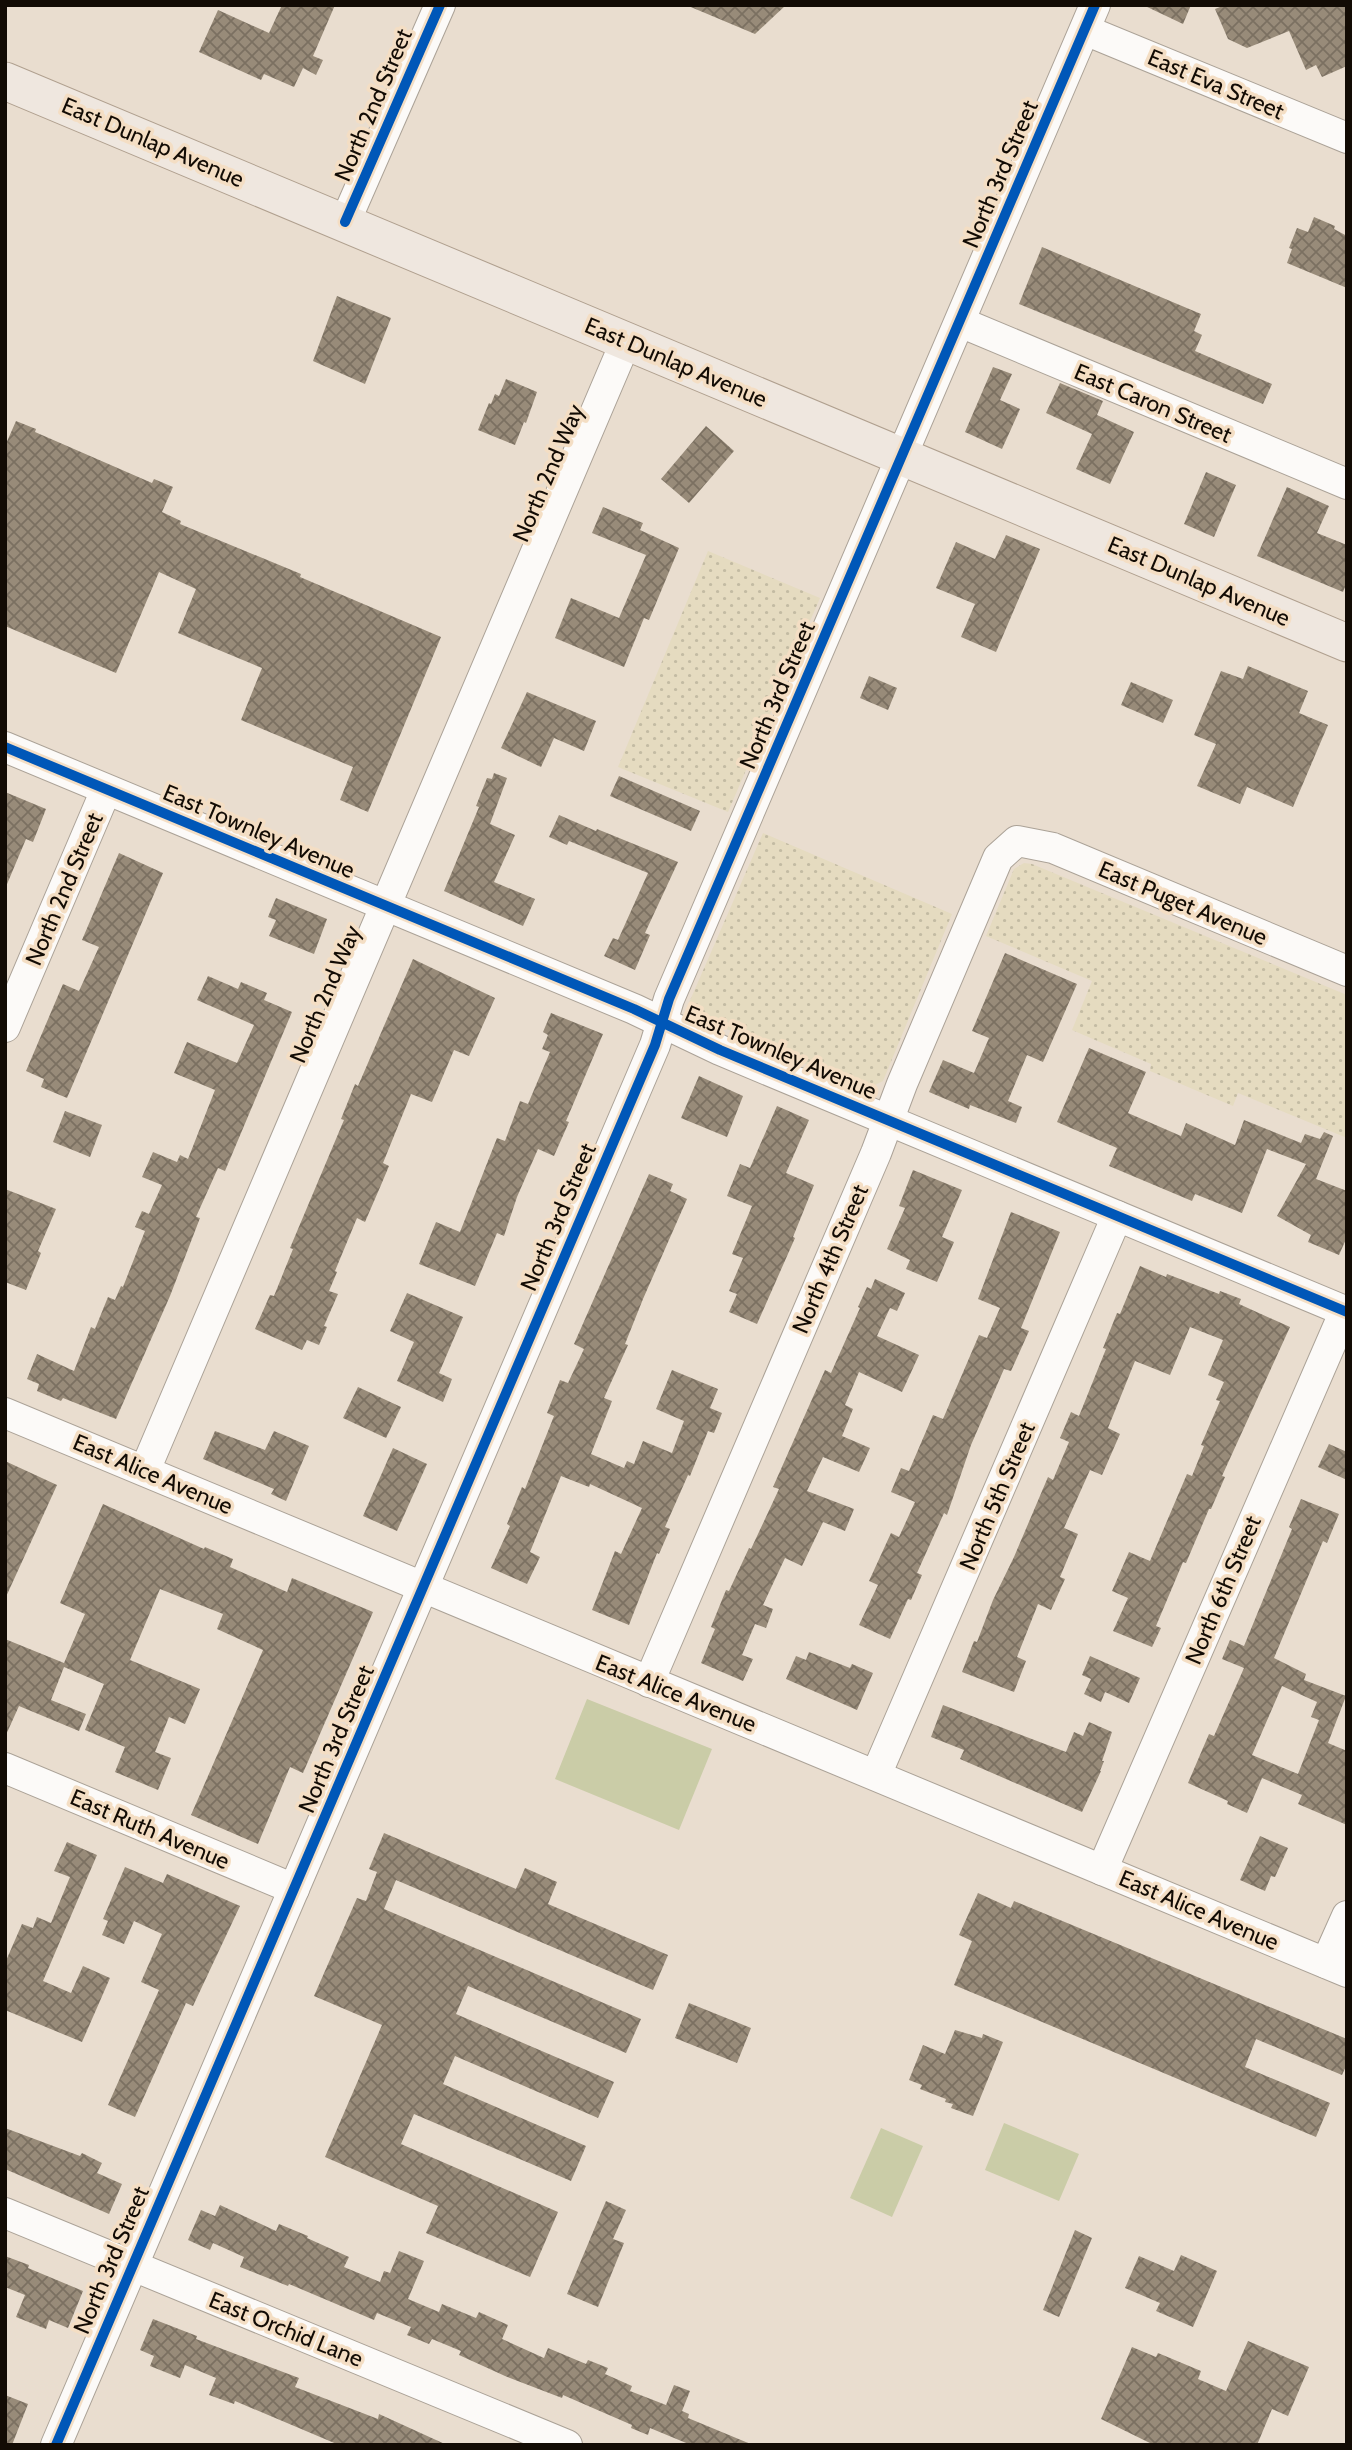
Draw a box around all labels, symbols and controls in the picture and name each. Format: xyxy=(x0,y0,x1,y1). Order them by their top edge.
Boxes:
street label: North 2nd Street xyxy=(328,24,418,186)
street label: East Eva Street xyxy=(1144,43,1288,125)
street label: East Dunlap Avenue xyxy=(58,91,248,193)
street label: North 3rd Street xyxy=(956,96,1044,252)
street label: East Dunlap Avenue xyxy=(581,311,771,413)
street label: East Caron Street xyxy=(1070,357,1236,449)
street label: North 2nd Way xyxy=(506,399,590,546)
street label: East Dunlap Avenue xyxy=(1104,530,1294,632)
street label: North 3rd Street xyxy=(733,617,821,773)
street label: East Townley Avenue xyxy=(159,778,359,884)
street label: North 2nd Street xyxy=(19,808,109,970)
street label: East Puget Avenue xyxy=(1095,855,1272,951)
street label: North 2nd Way xyxy=(283,920,367,1067)
street label: East Townley Avenue xyxy=(681,999,881,1105)
street label: North 3rd Street xyxy=(514,1139,602,1295)
street label: North 4th Street xyxy=(786,1180,874,1338)
street label: North 5th Street xyxy=(953,1418,1041,1574)
street label: East Alice Avenue xyxy=(69,1428,237,1520)
street label: North 6th Street xyxy=(1179,1511,1267,1669)
street label: East Alice Avenue xyxy=(592,1648,761,1738)
street label: North 3rd Street xyxy=(292,1661,380,1817)
street label: East Ruth Avenue xyxy=(66,1783,234,1875)
street label: East Alice Avenue xyxy=(1115,1864,1283,1956)
street label: North 3rd Street xyxy=(67,2182,155,2338)
street label: East Orchid Lane xyxy=(205,2285,367,2373)

